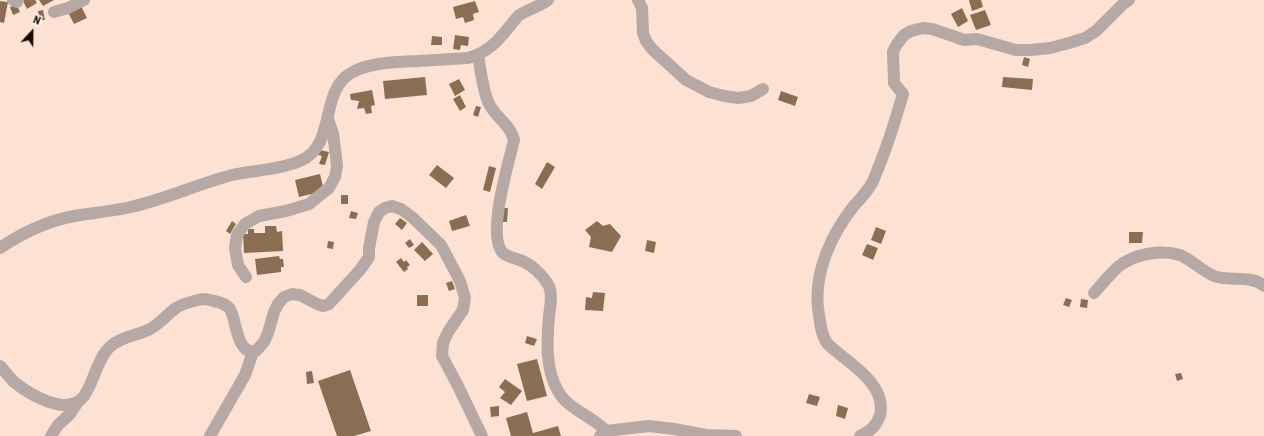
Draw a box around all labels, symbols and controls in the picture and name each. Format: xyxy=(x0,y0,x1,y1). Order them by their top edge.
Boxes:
north arrow xyxy=(12,12,52,52)
text: N xyxy=(31,13,42,28)

